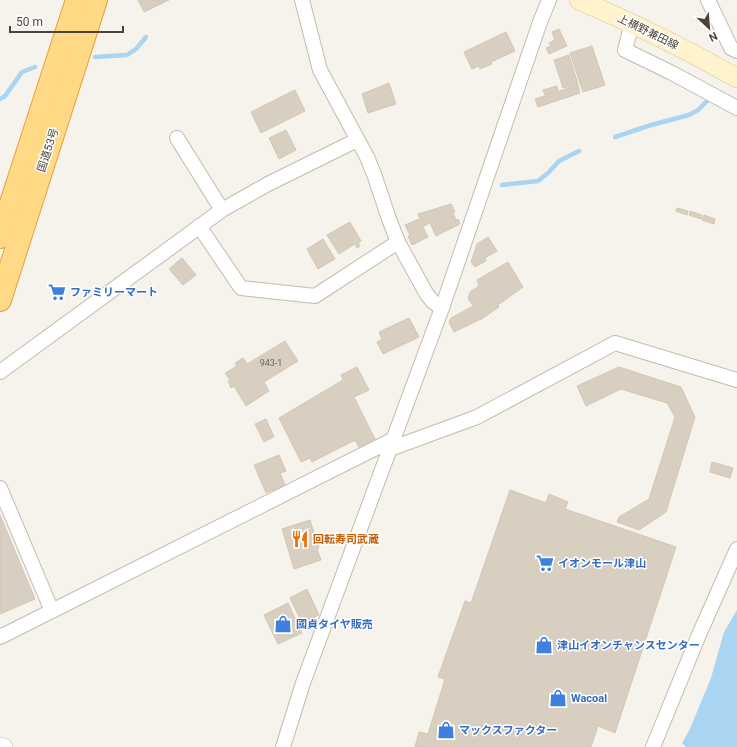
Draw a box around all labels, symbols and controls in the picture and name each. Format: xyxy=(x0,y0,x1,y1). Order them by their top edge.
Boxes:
scale bar xyxy=(10,8,123,34)
north arrow xyxy=(689,8,729,48)
street label: 上横野兼田線 xyxy=(615,12,681,52)
text: 50 m xyxy=(16,15,43,29)
text: N xyxy=(707,29,720,44)
street label: 国道53号 xyxy=(35,126,61,174)
supermarket icon: ファミリーマート xyxy=(47,282,67,302)
place label: ファミリーマート xyxy=(70,286,158,299)
house number: 943-1 xyxy=(260,358,282,368)
restaurant icon: 回転寿司武蔵 xyxy=(290,529,310,549)
place label: 回転寿司武蔵 xyxy=(313,533,379,546)
supermarket icon: イオンモール津山 xyxy=(535,553,555,573)
place label: イオンモール津山 xyxy=(558,557,646,570)
shop icon: 國貞タイヤ販売 xyxy=(273,614,293,634)
place label: 國貞タイヤ販売 xyxy=(296,618,373,631)
shop icon: 津山イオンチャンスセンター xyxy=(534,635,554,655)
place label: 津山イオンチャンスセンター xyxy=(557,639,700,652)
shop icon: Wacoal xyxy=(548,688,568,708)
place label: Wacoal xyxy=(571,692,607,705)
shop icon: マックスファクター xyxy=(436,720,456,740)
place label: マックスファクター xyxy=(459,724,557,737)

